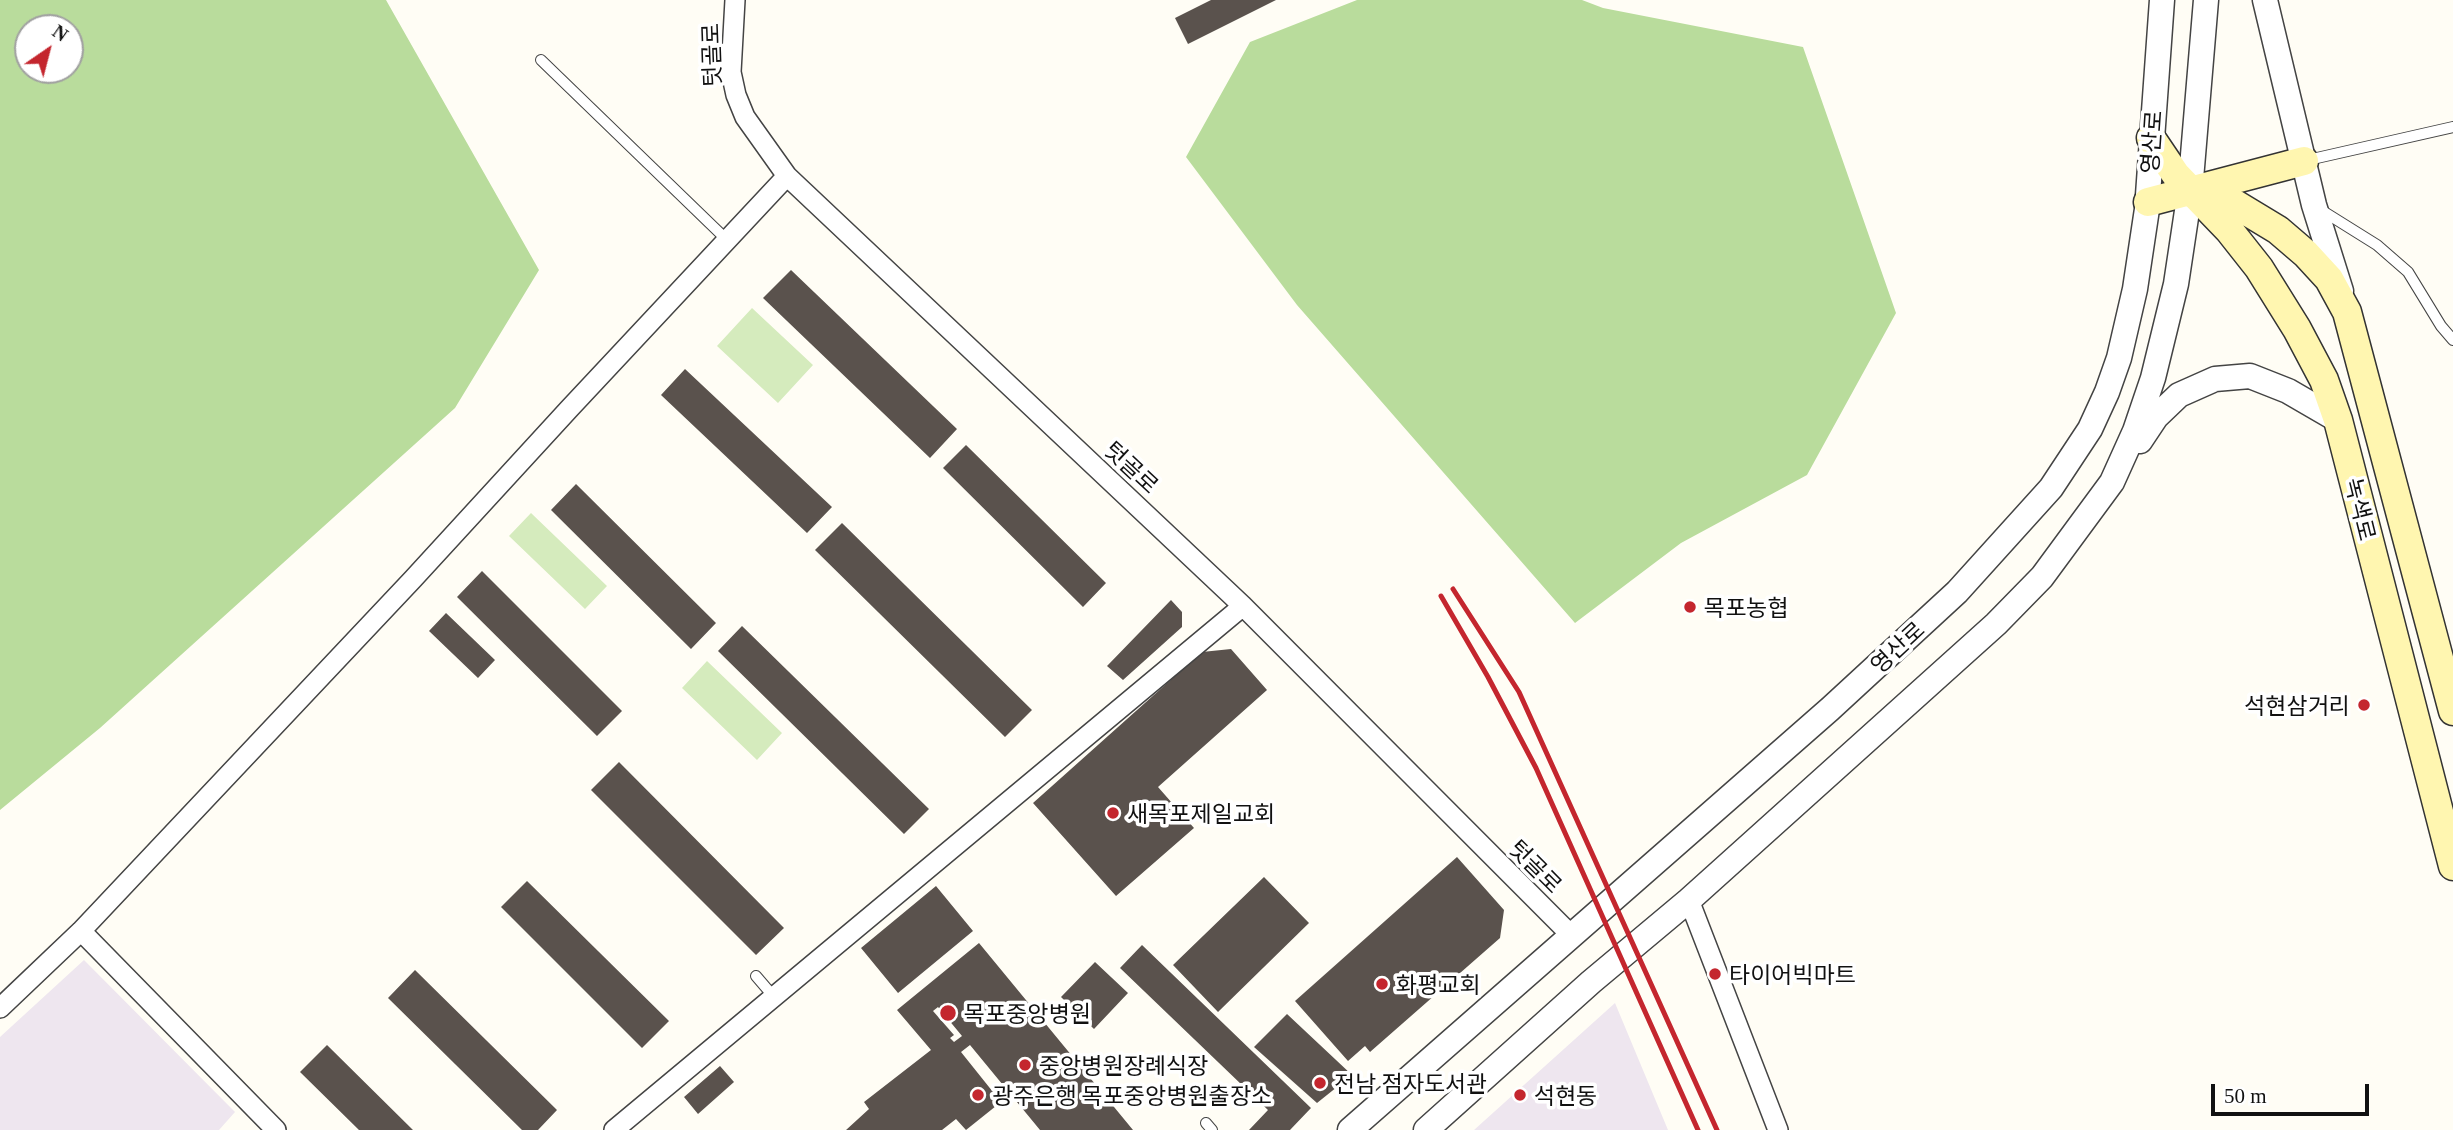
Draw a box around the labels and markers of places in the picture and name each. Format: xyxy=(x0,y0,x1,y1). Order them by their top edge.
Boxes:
place label: 목포농협 xyxy=(1704,593,1789,621)
marker: 목포농협 xyxy=(1682,599,1698,615)
place label: 석현삼거리 xyxy=(2244,691,2350,719)
marker: 석현삼거리 xyxy=(2356,697,2372,713)
place label: 새목포제일교회 xyxy=(1127,799,1275,827)
marker: 새목포제일교회 xyxy=(1105,805,1121,821)
place label: 타이어빅마트 xyxy=(1729,960,1856,988)
marker: 타이어빅마트 xyxy=(1707,966,1723,982)
place label: 화평교회 xyxy=(1396,970,1481,998)
marker: 화평교회 xyxy=(1374,976,1390,992)
place label: 목포중앙병원 xyxy=(964,999,1091,1027)
marker: 목포중앙병원 xyxy=(938,1003,958,1023)
place label: 중앙병원장례식장 xyxy=(1039,1051,1208,1079)
marker: 중앙병원장례식장 xyxy=(1017,1057,1033,1073)
place label: 전남 점자도서관 xyxy=(1334,1069,1487,1097)
marker: 전남 점자도서관 xyxy=(1312,1075,1328,1091)
place label: 광주은행 목포중앙병원출장소 xyxy=(992,1081,1272,1109)
place label: 석현동 xyxy=(1534,1081,1597,1109)
marker: 광주은행 목포중앙병원출장소 xyxy=(970,1087,986,1103)
marker: 석현동 xyxy=(1512,1087,1528,1103)

